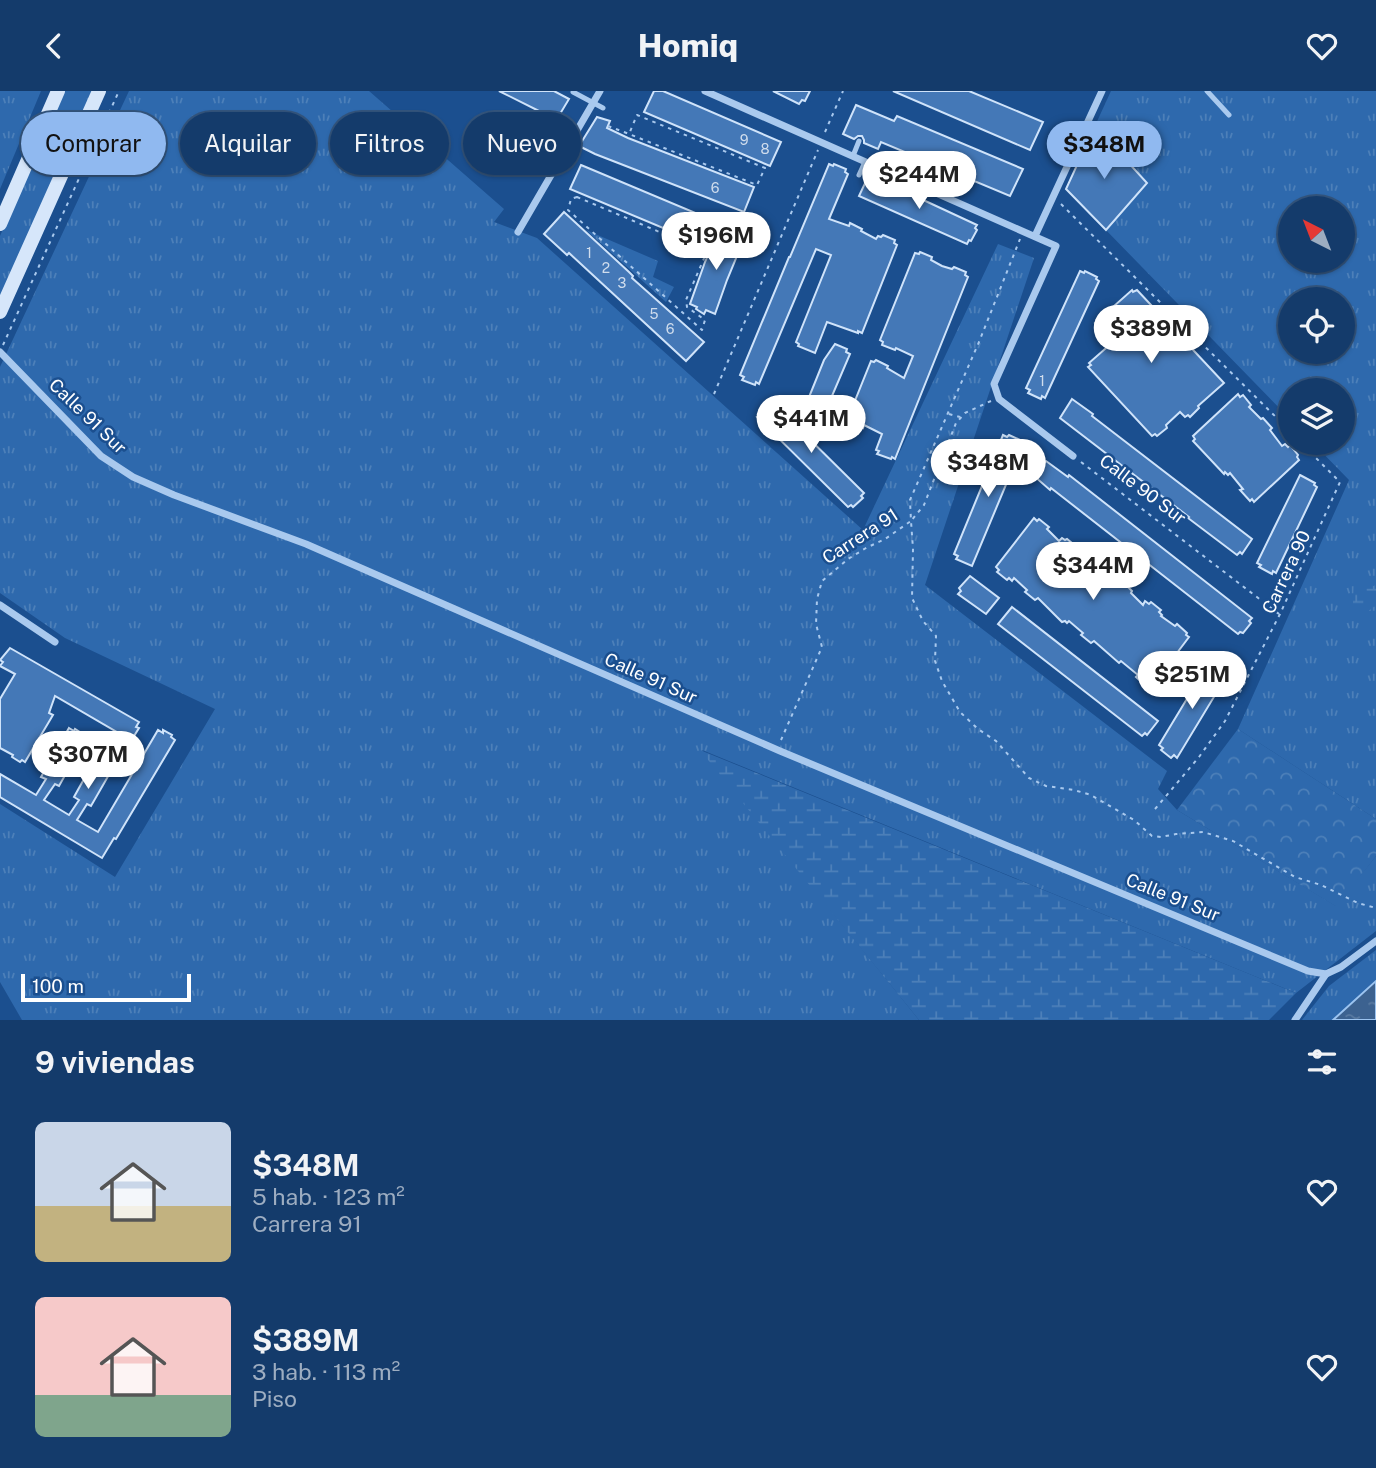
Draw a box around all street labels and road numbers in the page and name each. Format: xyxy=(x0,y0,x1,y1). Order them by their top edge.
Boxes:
street label: Calle 91 Sur xyxy=(45,374,131,458)
street label: Calle 90 Sur xyxy=(1096,450,1190,528)
street label: Carrera 91 xyxy=(818,504,902,568)
street label: Carrera 90 xyxy=(1258,527,1314,617)
street label: Calle 91 Sur xyxy=(601,648,701,708)
street label: Calle 91 Sur xyxy=(1123,869,1223,925)

